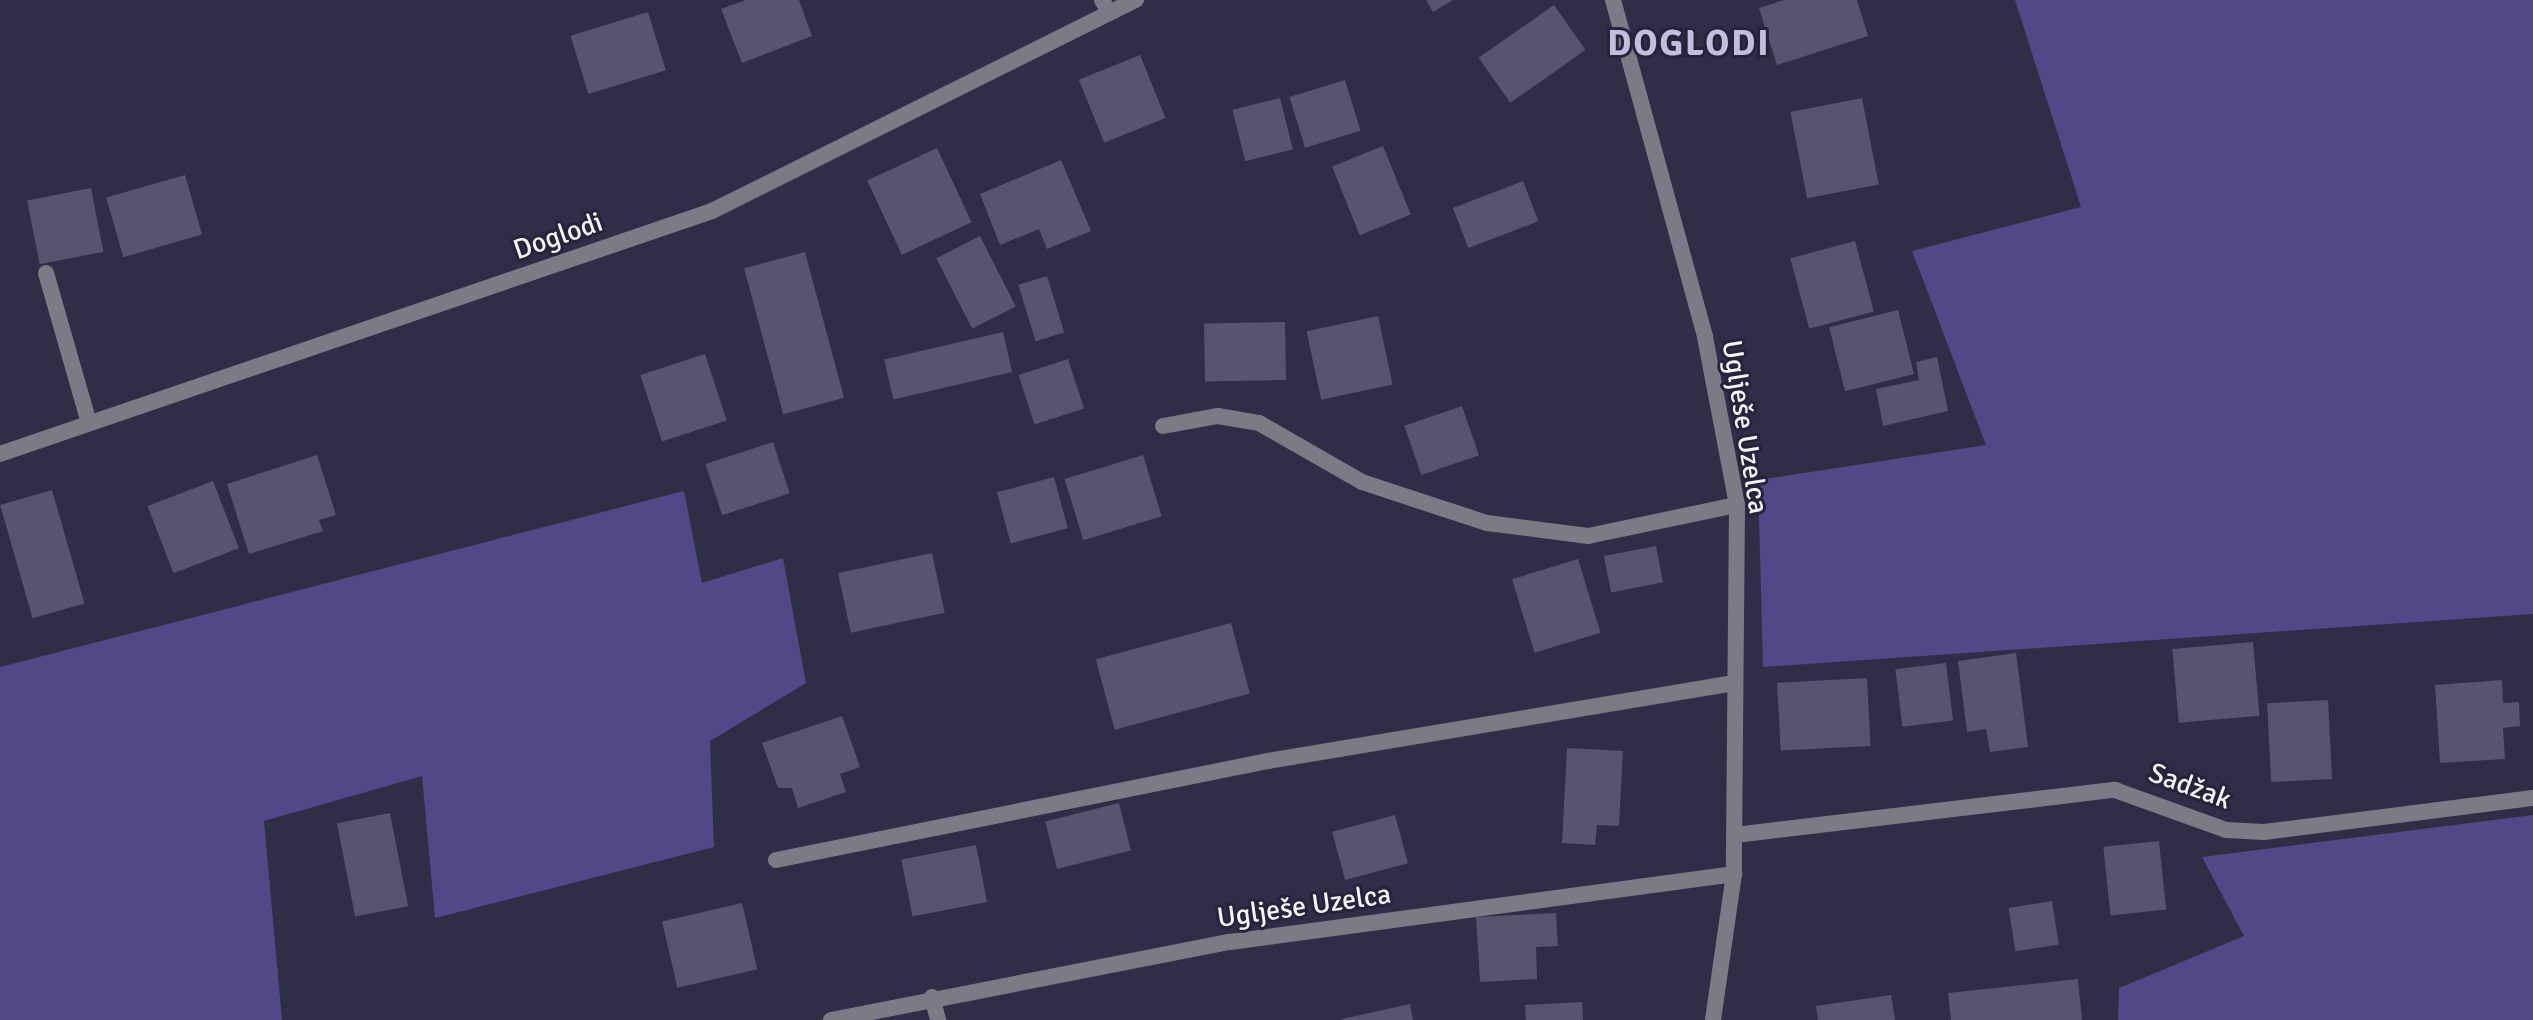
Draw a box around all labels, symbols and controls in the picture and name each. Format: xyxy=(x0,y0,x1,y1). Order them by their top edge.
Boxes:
district label: DOGLODI xyxy=(1607,22,1771,66)
street label: Doglodi xyxy=(509,205,607,267)
street label: Uglješe Uzelca xyxy=(1715,338,1775,516)
street label: Sadžak xyxy=(2144,756,2236,816)
street label: Uglješe Uzelca xyxy=(1215,877,1393,935)

